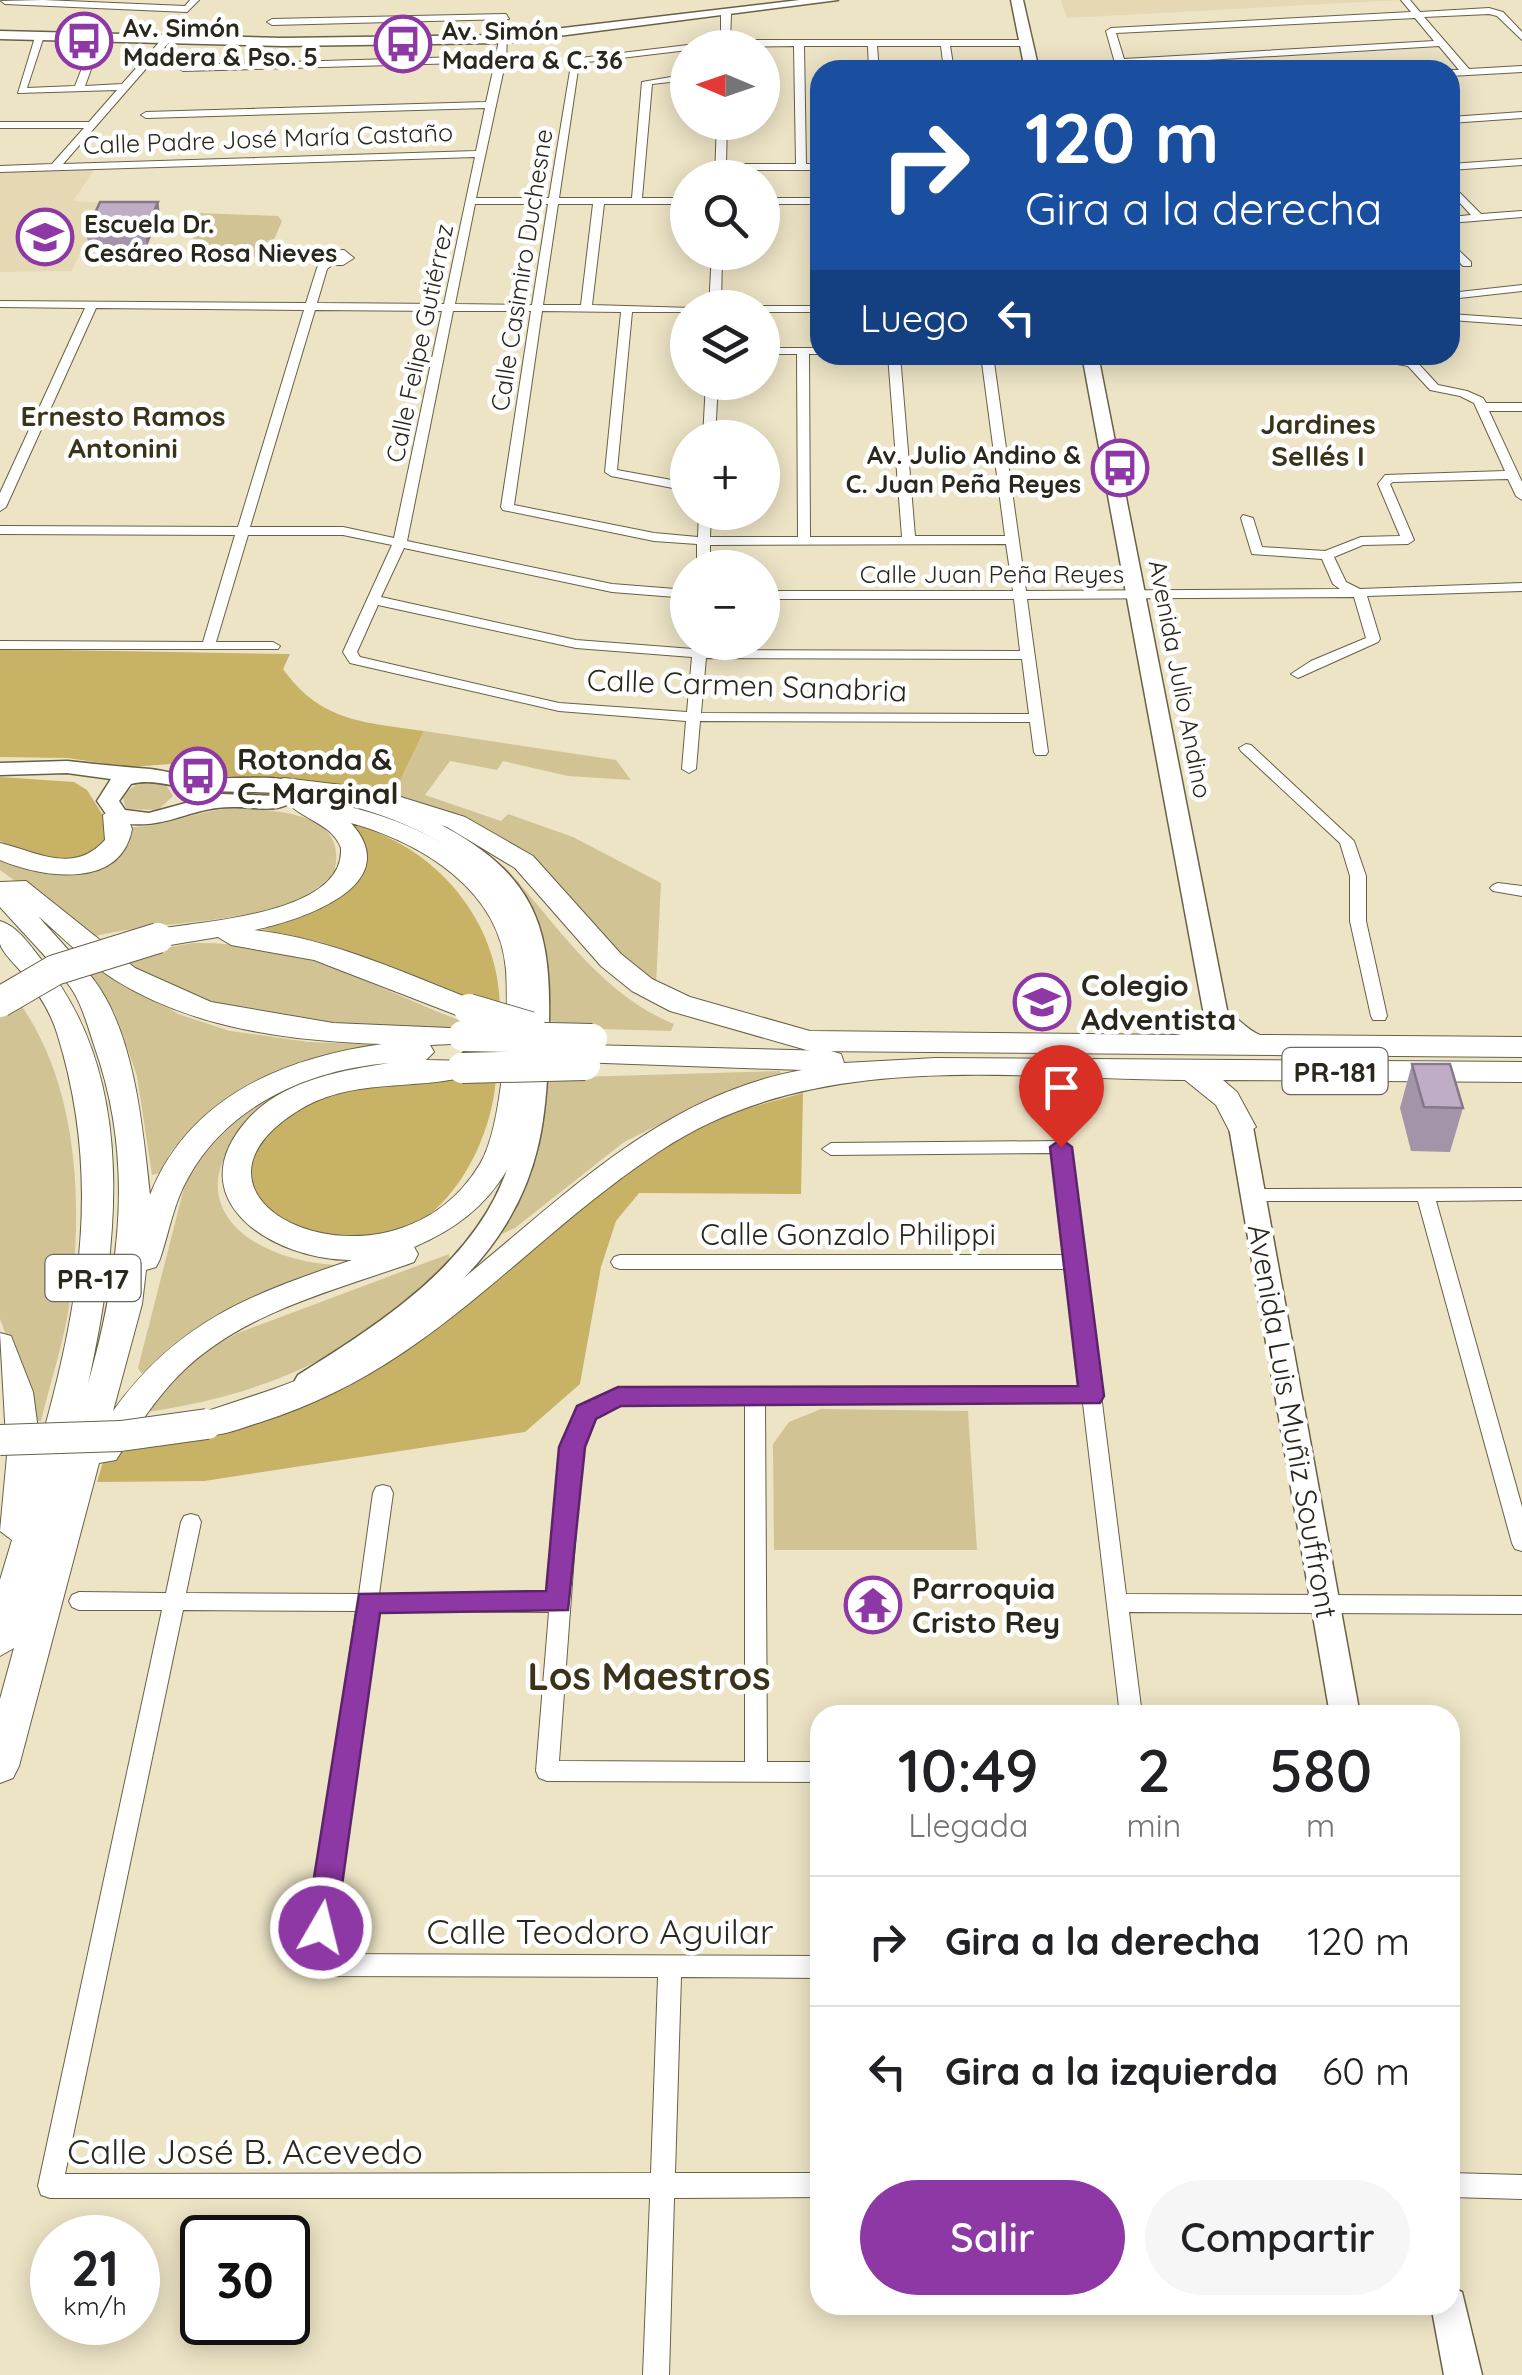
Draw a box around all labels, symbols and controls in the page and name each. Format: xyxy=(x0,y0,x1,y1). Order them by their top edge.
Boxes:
bus stop icon: Av. Simón Madera & Pso. 5 xyxy=(54,11,114,71)
place label: Av. Simón Madera & Pso. 5 xyxy=(123,12,318,72)
bus stop icon: Av. Simón Madera & C. 36 xyxy=(373,14,433,74)
place label: Av. Simón Madera & C. 36 xyxy=(442,15,623,75)
north arrow xyxy=(670,30,780,140)
map controls xyxy=(670,30,780,660)
text: 120 m xyxy=(1025,93,1219,181)
icon: right xyxy=(860,100,990,230)
street label: Calle Padre José María Castaño xyxy=(83,116,453,160)
street label: Calle Casimiro Duchesne xyxy=(483,127,559,413)
button: search xyxy=(670,160,780,270)
text: Gira a la derecha xyxy=(1025,180,1382,236)
school or university icon: Escuela Dr. Cesáreo Rosa Nieves xyxy=(15,207,75,267)
place label: Escuela Dr. Cesáreo Rosa Nieves xyxy=(84,208,337,268)
street label: Calle Felipe Gutiérrez xyxy=(379,221,459,465)
button: layers xyxy=(670,290,780,400)
icon: left xyxy=(989,290,1044,345)
text: Luego xyxy=(860,294,969,342)
district label: Ernesto Ramos Antonini xyxy=(20,398,226,465)
district label: Jardines Sellés I xyxy=(1260,406,1376,473)
button: + xyxy=(670,420,780,530)
bus stop icon: Av. Julio Andino & C. Juan Peña Reyes xyxy=(1090,438,1150,498)
place label: Av. Julio Andino & C. Juan Peña Reyes xyxy=(846,439,1081,499)
button: − xyxy=(670,550,780,660)
street label: Avenida Julio Andino xyxy=(1143,557,1219,801)
street label: Calle Juan Peña Reyes xyxy=(860,558,1124,589)
street label: Calle Carmen Sanabria xyxy=(586,660,908,710)
place label: Rotonda & C. Marginal xyxy=(237,740,399,812)
bus stop icon: Rotonda & C. Marginal xyxy=(168,746,228,806)
place label: Colegio Adventista xyxy=(1081,966,1236,1038)
school or university icon: Colegio Adventista xyxy=(1012,972,1072,1032)
pin xyxy=(1019,1045,1104,1148)
road number: PR-181 xyxy=(1282,1048,1388,1094)
icon: arrive xyxy=(1034,1060,1089,1115)
street label: Calle Gonzalo Philippi xyxy=(700,1215,996,1253)
street label: Avenida Luis Muñiz Souffront xyxy=(1240,1221,1346,1621)
road number: PR-17 xyxy=(46,1255,140,1301)
place label: Parroquia Cristo Rey xyxy=(912,1569,1060,1641)
temple icon: Parroquia Cristo Rey xyxy=(843,1575,903,1635)
district label: Los Maestros xyxy=(528,1652,770,1700)
text: 10:49 xyxy=(898,1732,1039,1807)
text: 2 xyxy=(1137,1732,1171,1807)
text: 580 xyxy=(1269,1732,1372,1807)
text: Llegada xyxy=(908,1805,1028,1845)
text: min xyxy=(1127,1805,1181,1845)
text: m xyxy=(1306,1805,1335,1845)
position arrow xyxy=(269,1876,373,1980)
street label: Calle Teodoro Aguilar xyxy=(426,1909,774,1953)
icon: right xyxy=(860,1914,915,1969)
text: Gira a la derecha xyxy=(945,1917,1260,1965)
text: 120 m xyxy=(1307,1917,1410,1965)
icon: left xyxy=(860,2044,915,2099)
text: Gira a la izquierda xyxy=(945,2047,1278,2095)
text: 60 m xyxy=(1322,2047,1410,2095)
street label: Calle José B. Acevedo xyxy=(67,2129,423,2173)
button: Salir xyxy=(860,2180,1125,2295)
button: Compartir xyxy=(1145,2180,1410,2295)
speed limit sign: 30 xyxy=(180,2215,310,2345)
text: 21 xyxy=(71,2236,119,2299)
text: km/h xyxy=(63,2290,127,2321)

